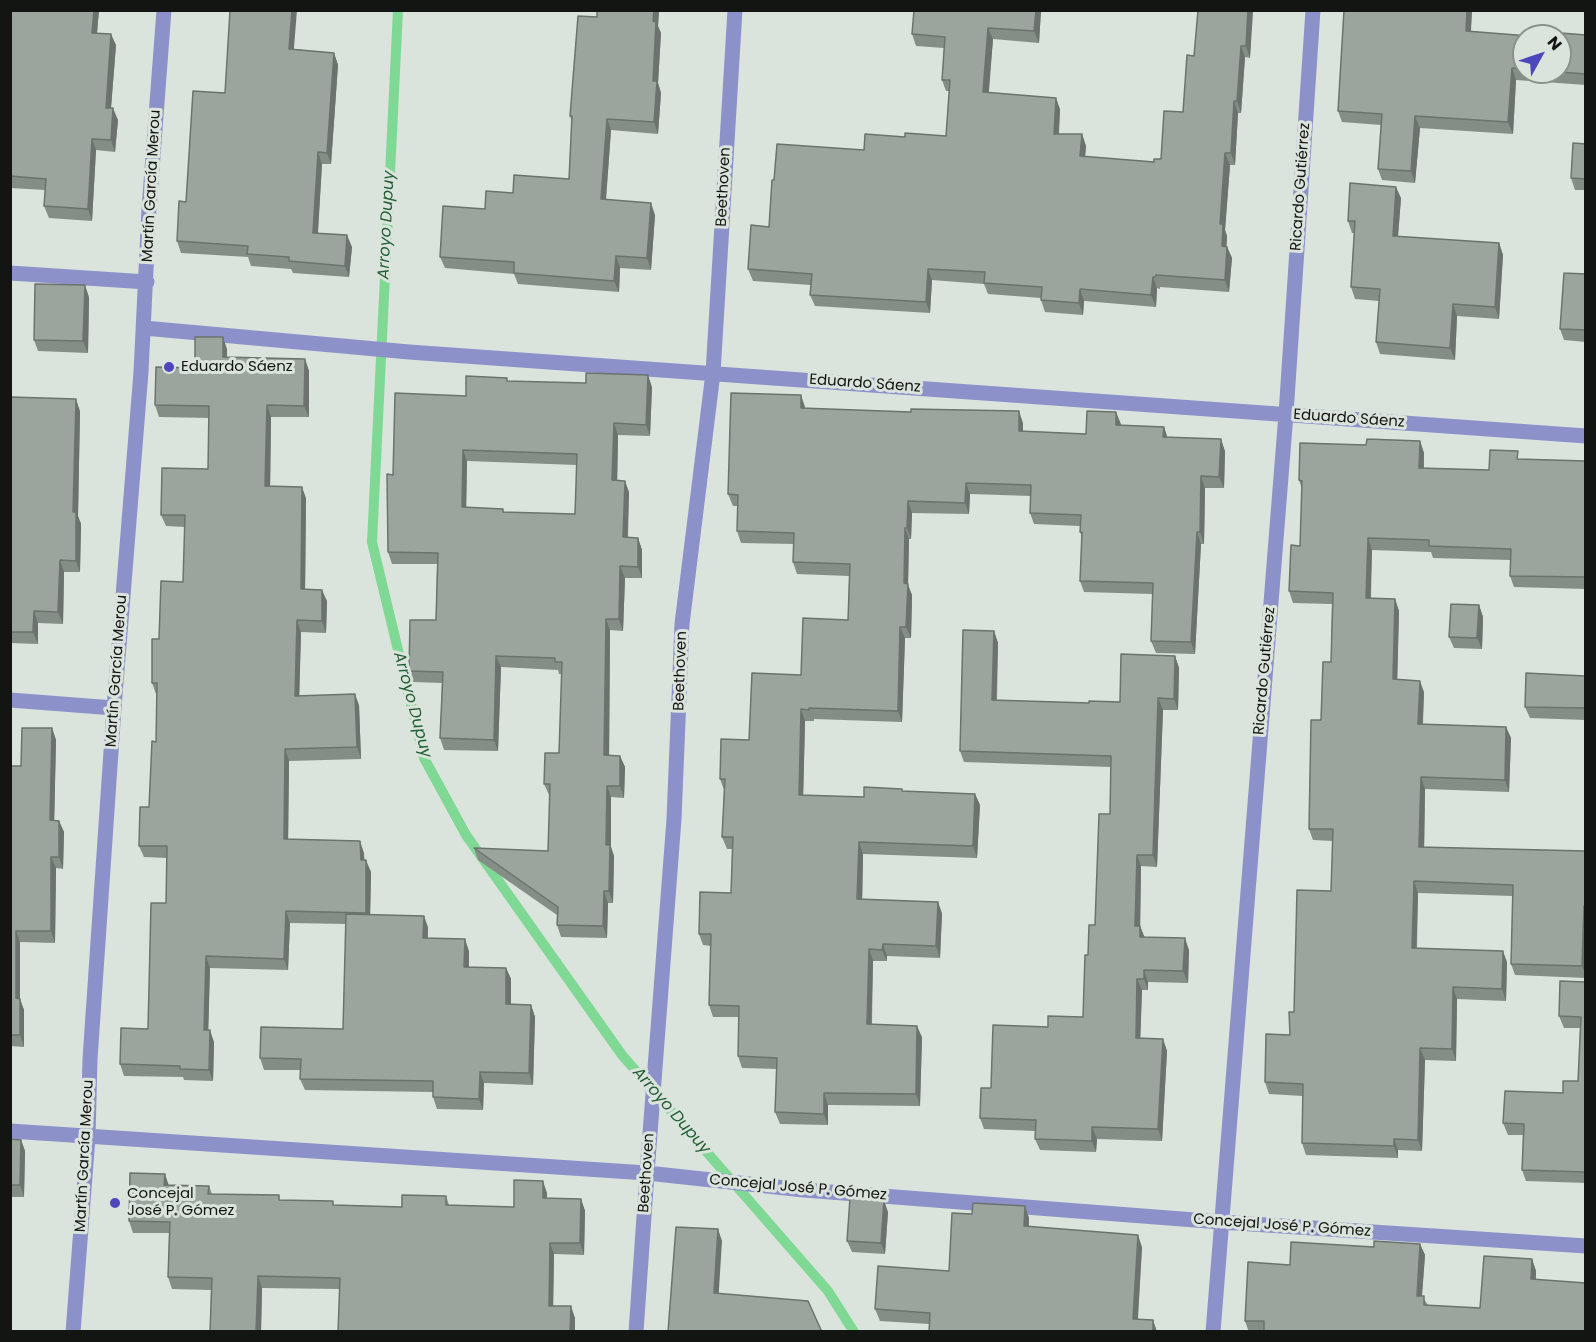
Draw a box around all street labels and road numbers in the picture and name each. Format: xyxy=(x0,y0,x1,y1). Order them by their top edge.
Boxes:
street label: Martín García Merou xyxy=(139,109,165,263)
street label: Ricardo Gutiérrez xyxy=(1288,122,1314,252)
street label: Beethoven xyxy=(713,147,735,227)
street label: Eduardo Sáenz xyxy=(809,371,921,397)
street label: Eduardo Sáenz xyxy=(1293,406,1405,432)
street label: Martín García Merou xyxy=(103,594,131,748)
street label: Ricardo Gutiérrez xyxy=(1250,606,1280,736)
street label: Beethoven xyxy=(671,631,691,711)
street label: Martín García Merou xyxy=(72,1079,98,1233)
street label: Beethoven xyxy=(635,1133,659,1213)
street label: Concejal José P. Gómez xyxy=(708,1171,888,1205)
street label: Concejal José P. Gómez xyxy=(1193,1211,1371,1241)

